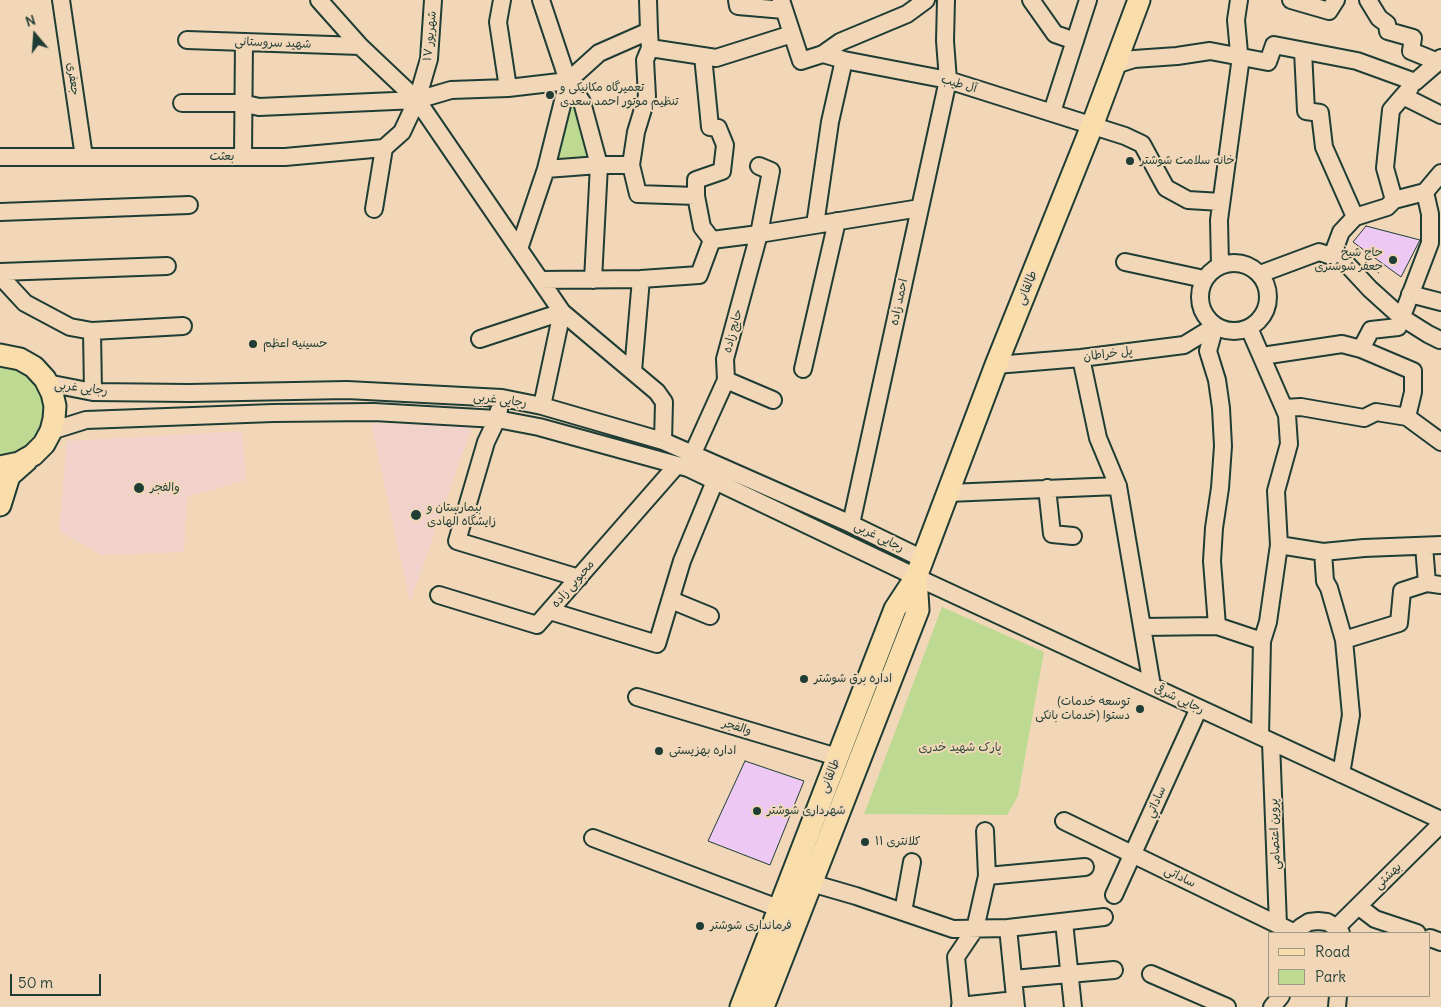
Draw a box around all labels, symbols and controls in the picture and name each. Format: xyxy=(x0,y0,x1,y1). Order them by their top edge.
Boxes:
north arrow xyxy=(10,10,60,60)
street label: ۱۷ شهریور xyxy=(420,10,440,62)
text: N xyxy=(23,11,38,31)
street label: شهید سروستانی xyxy=(234,34,312,52)
street label: جعفری xyxy=(64,61,82,97)
street label: آل طیب xyxy=(939,72,979,96)
place label: تعمیرگاه مکانیکی و تنظیم موتور احمد سعدی xyxy=(560,81,679,109)
marker: تعمیرگاه مکانیکی و تنظیم موتور احمد سعدی xyxy=(544,89,556,101)
street label: بعثت xyxy=(210,150,234,164)
place label: خانه سلامت شوشتر xyxy=(1140,154,1235,168)
marker: خانه سلامت شوشتر xyxy=(1124,155,1136,167)
place label: حاج شیخ جعفر شوشتری xyxy=(1314,246,1383,274)
marker: حاج شیخ جعفر شوشتری xyxy=(1387,254,1399,266)
street label: طالقانی xyxy=(1014,269,1040,307)
street label: احمد زاده xyxy=(887,277,911,327)
street label: حایج زاده xyxy=(720,308,746,354)
place label: حسینیه اعظم xyxy=(263,337,327,351)
marker: حسینیه اعظم xyxy=(247,338,259,350)
street label: پل خراطان xyxy=(1083,344,1133,364)
street label: رجایی غربی xyxy=(54,378,108,398)
street label: رجایی غربی xyxy=(473,390,527,410)
marker: والفجر xyxy=(132,481,146,495)
place label: والفجر xyxy=(150,481,180,495)
place label: بیمارستان و زایشگاه الهادی xyxy=(427,501,496,529)
marker: بیمارستان و زایشگاه الهادی xyxy=(409,508,423,522)
street label: رجایی غربی xyxy=(852,519,906,555)
street label: محبوبی زاده xyxy=(548,557,598,611)
place label: اداره برق شوشتر xyxy=(814,672,892,686)
marker: اداره برق شوشتر xyxy=(798,673,810,685)
street label: رجایی شرقی xyxy=(1152,681,1206,717)
place label: (توسعه خدمات دستوا (خدمات بانکی xyxy=(1035,695,1130,723)
marker: (توسعه خدمات دستوا (خدمات بانکی xyxy=(1134,703,1146,715)
street label: والفجر xyxy=(721,716,753,738)
park label: پارک شهید خدری xyxy=(919,741,1001,755)
place label: اداره بهزیستی xyxy=(669,744,736,758)
marker: اداره بهزیستی xyxy=(653,745,665,757)
street label: طالقانی xyxy=(817,757,843,795)
street label: ساداتي xyxy=(1143,784,1169,820)
street label: پروین اعتصامی xyxy=(1267,798,1283,870)
place label: شهرداری شوشتر xyxy=(767,804,846,818)
marker: شهرداری شوشتر xyxy=(751,805,763,817)
place label: کلانتری ۱۱ xyxy=(875,835,920,849)
marker: کلانتری ۱۱ xyxy=(859,836,871,848)
street label: بهشتی xyxy=(1371,860,1405,892)
street label: ساداتی xyxy=(1162,863,1198,891)
place label: فرمانداری شوشتر xyxy=(710,919,792,933)
marker: فرمانداری شوشتر xyxy=(694,920,706,932)
legend xyxy=(1268,932,1431,997)
text: Road xyxy=(1315,942,1350,961)
scale bar xyxy=(12,964,104,996)
text: Park xyxy=(1315,967,1346,986)
text: 50 m xyxy=(18,973,53,992)

